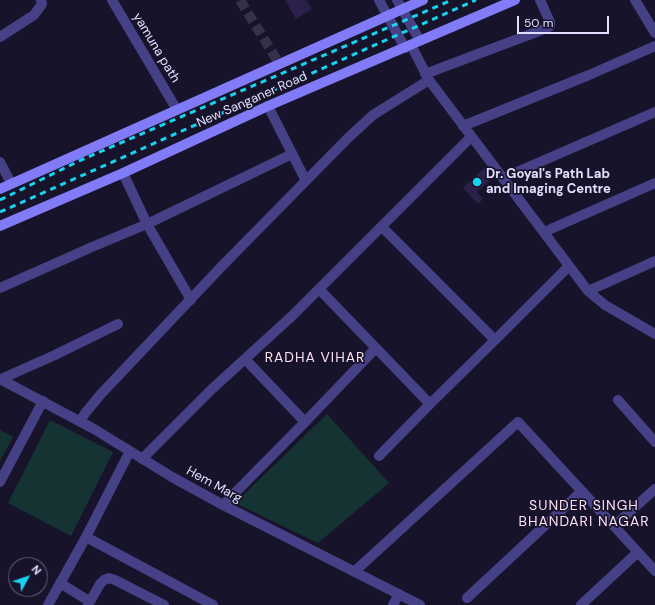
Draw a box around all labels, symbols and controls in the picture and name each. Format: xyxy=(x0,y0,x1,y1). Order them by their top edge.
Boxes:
scale bar xyxy=(519,8,611,34)
street label: yamuna path xyxy=(129,10,183,86)
text: 50 m xyxy=(524,15,553,31)
street label: New Sanganer Road xyxy=(194,69,310,131)
place label: Dr. Goyal's Path Lab and Imaging Centre xyxy=(486,167,611,198)
marker: Dr. Goyal's Path Lab and Imaging Centre xyxy=(471,176,483,188)
district label: RADHA VIHAR xyxy=(265,350,365,366)
street label: Hem Marg xyxy=(183,463,245,507)
district label: SUNDER SINGH BHANDARI NAGAR xyxy=(518,498,650,530)
north arrow xyxy=(8,557,48,597)
text: N xyxy=(28,562,44,578)

